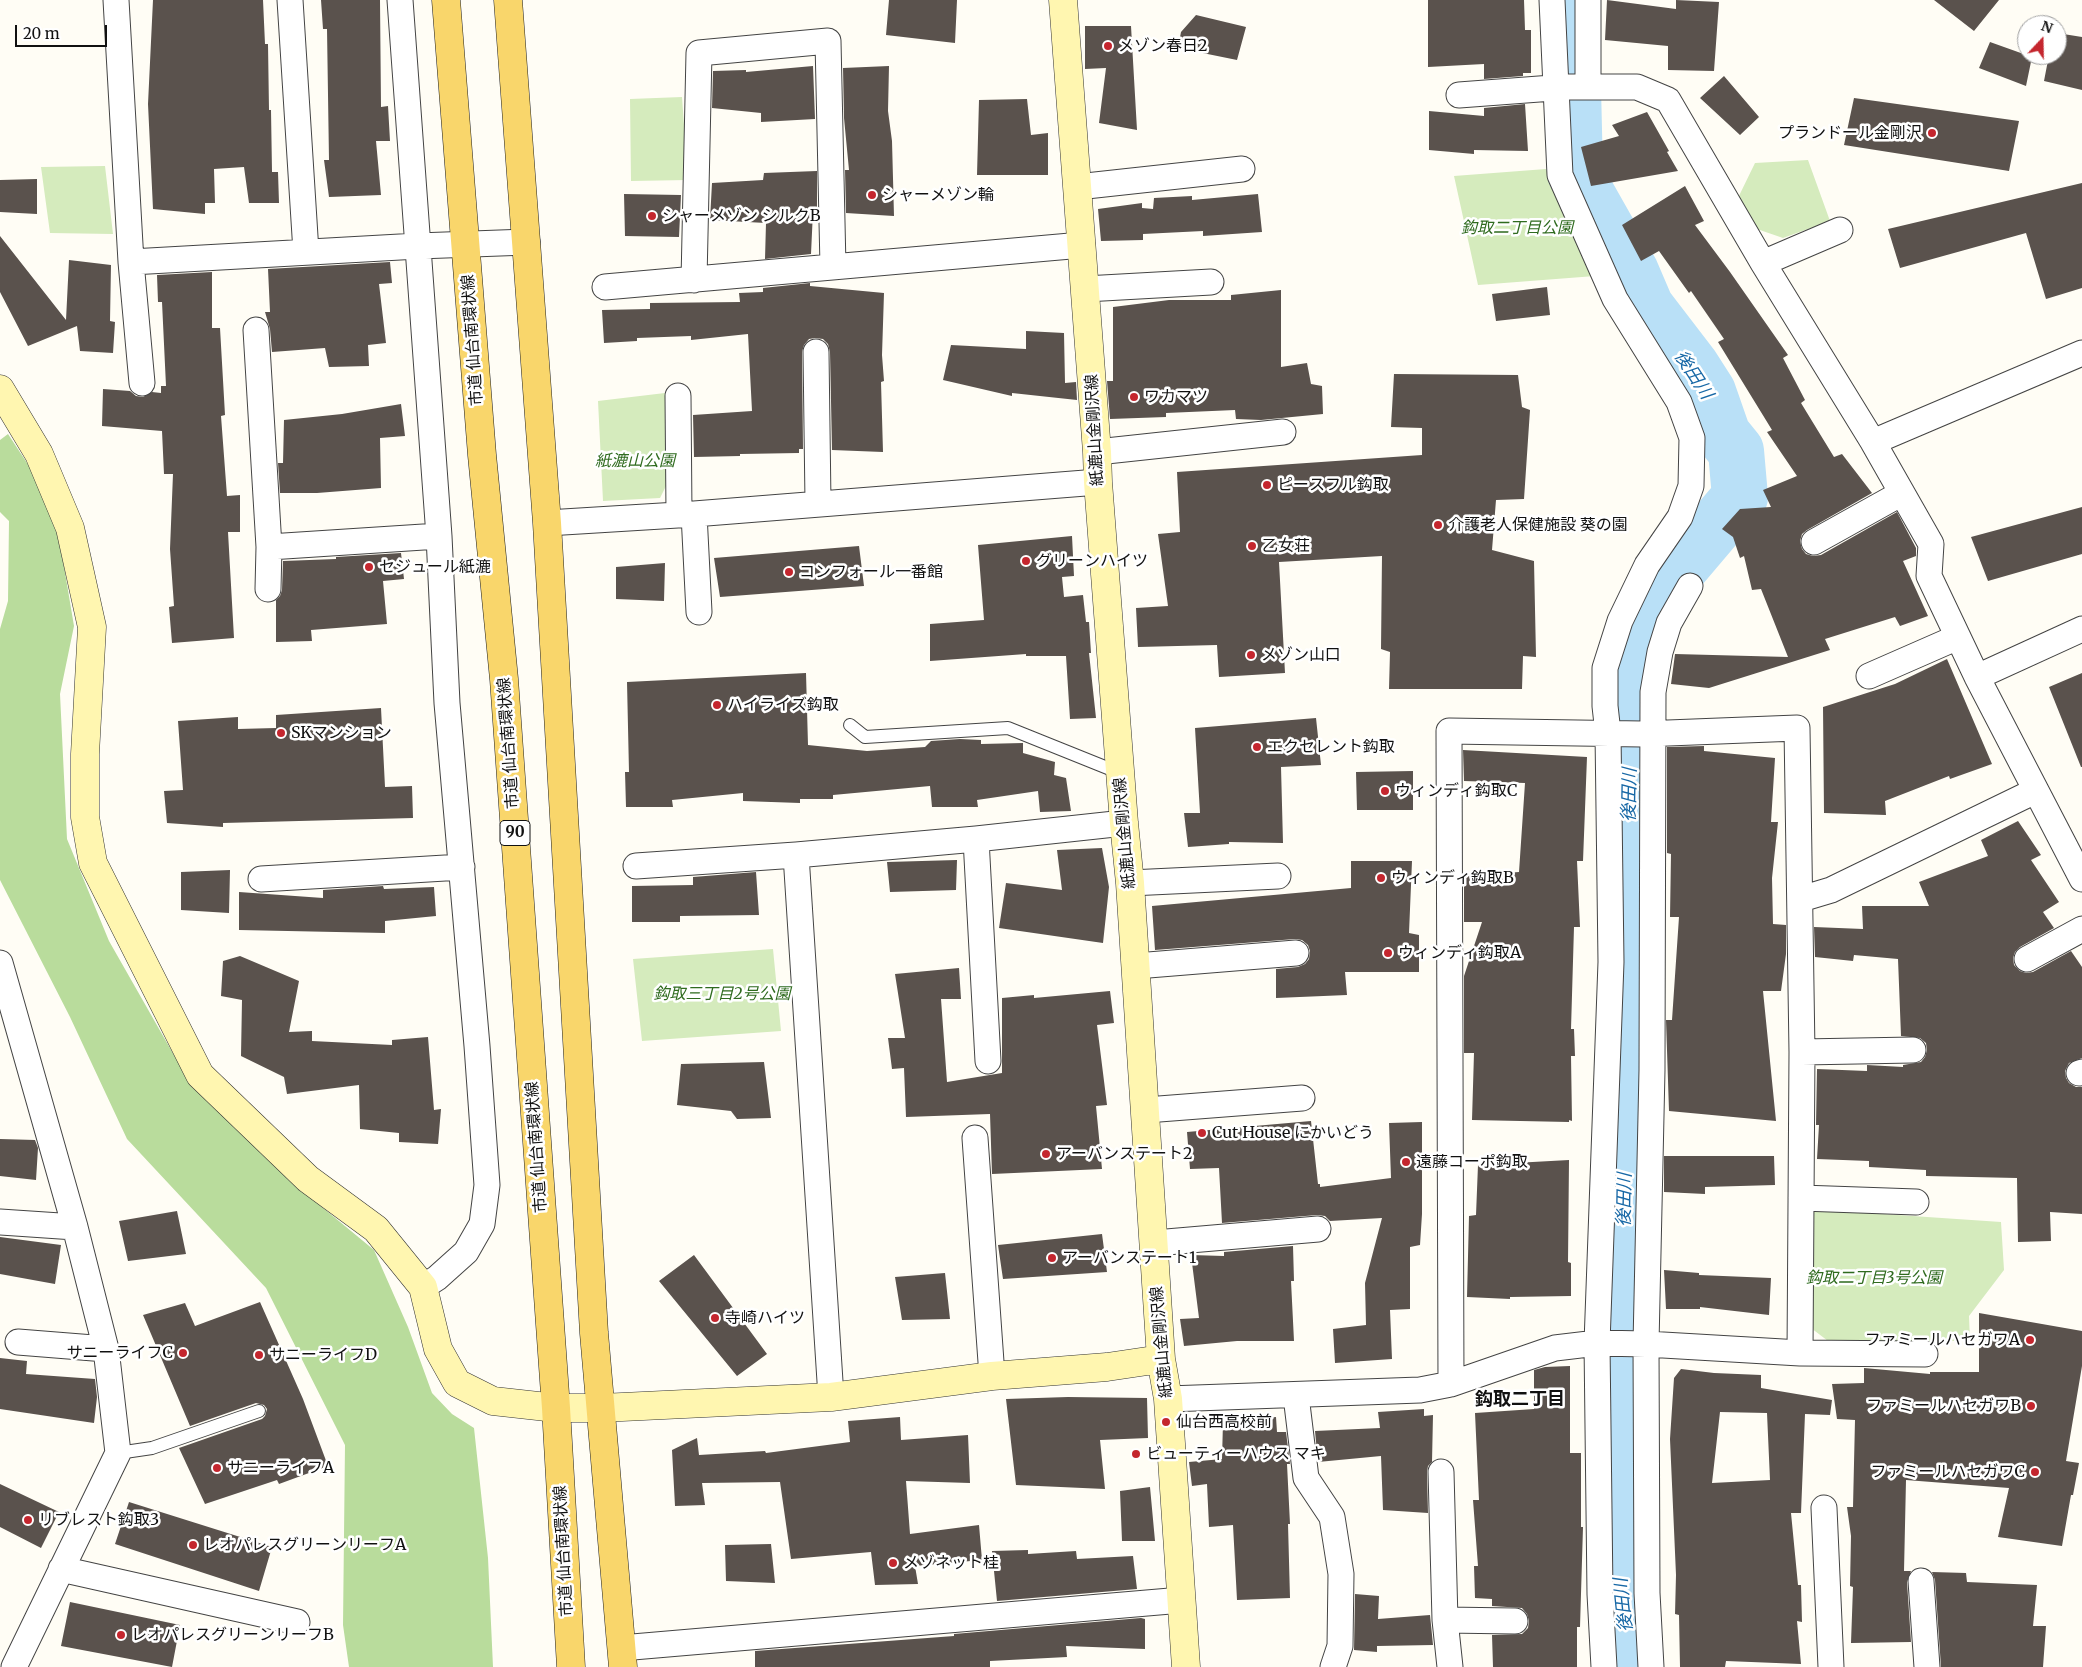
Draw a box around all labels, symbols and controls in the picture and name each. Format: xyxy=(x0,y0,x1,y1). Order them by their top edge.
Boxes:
scale bar xyxy=(18,15,110,47)
north arrow xyxy=(2017,15,2067,65)
text: N xyxy=(2039,17,2055,37)
text: 20 m xyxy=(23,24,60,43)
place label: メゾン春日2 xyxy=(1118,36,1208,56)
marker: メゾン春日2 xyxy=(1102,40,1114,52)
place label: プランドール金剛沢 xyxy=(1778,123,1922,143)
marker: プランドール金剛沢 xyxy=(1926,127,1938,139)
place label: シャーメゾン輪 xyxy=(882,185,994,205)
marker: シャーメゾン輪 xyxy=(866,189,878,201)
place label: シャーメゾン シルクB xyxy=(662,206,821,226)
marker: シャーメゾン シルクB xyxy=(646,210,658,222)
park label: 鈎取二丁目公園 xyxy=(1461,218,1573,238)
street label: 市道 仙台南環状線 xyxy=(459,274,487,406)
water label: 後田川 xyxy=(1669,346,1717,404)
street label: 紙漉山金剛沢線 xyxy=(1082,374,1108,486)
place label: ワカマツ xyxy=(1144,387,1208,407)
marker: ワカマツ xyxy=(1128,391,1140,403)
park label: 紙漉山公園 xyxy=(595,451,675,471)
place label: ピースフル鈎取 xyxy=(1277,475,1389,495)
marker: ピースフル鈎取 xyxy=(1261,479,1273,491)
place label: 介護老人保健施設 葵の園 xyxy=(1448,515,1628,535)
marker: 介護老人保健施設 葵の園 xyxy=(1432,519,1444,531)
place label: 乙女荘 xyxy=(1262,536,1310,556)
marker: 乙女荘 xyxy=(1246,540,1258,552)
place label: グリーンハイツ xyxy=(1036,551,1148,571)
marker: グリーンハイツ xyxy=(1020,555,1032,567)
place label: セジュール紙漉 xyxy=(379,557,491,577)
marker: セジュール紙漉 xyxy=(363,561,375,573)
place label: コンフォール一番館 xyxy=(799,562,943,582)
marker: コンフォール一番館 xyxy=(783,566,795,578)
place label: メゾン山口 xyxy=(1261,645,1341,665)
marker: メゾン山口 xyxy=(1245,649,1257,661)
street label: 市道 仙台南環状線 xyxy=(495,677,523,809)
place label: ハイライズ鈎取 xyxy=(727,695,839,715)
marker: ハイライズ鈎取 xyxy=(711,699,723,711)
place label: SKマンション xyxy=(291,723,392,743)
marker: SKマンション xyxy=(275,727,287,739)
place label: エクセレント鈎取 xyxy=(1267,737,1395,757)
marker: エクセレント鈎取 xyxy=(1251,741,1263,753)
water label: 後田川 xyxy=(1619,768,1641,822)
street label: 紙漉山金剛沢線 xyxy=(1111,776,1139,890)
place label: ウィンディ鈎取C xyxy=(1395,781,1517,801)
marker: ウィンディ鈎取C xyxy=(1379,785,1391,797)
road number: 90 xyxy=(500,820,530,846)
place label: ウィンディ鈎取B xyxy=(1391,868,1514,888)
marker: ウィンディ鈎取B xyxy=(1375,872,1387,884)
place label: ウィンディ鈎取A xyxy=(1398,943,1521,963)
marker: ウィンディ鈎取A xyxy=(1382,947,1394,959)
park label: 鈎取三丁目2号公園 xyxy=(653,984,791,1004)
street label: 市道 仙台南環状線 xyxy=(523,1081,551,1213)
place label: Cut House にかいどう xyxy=(1212,1123,1374,1143)
marker: Cut House にかいどう xyxy=(1196,1127,1208,1139)
place label: アーバンステート2 xyxy=(1056,1144,1193,1164)
marker: アーバンステート2 xyxy=(1040,1148,1052,1160)
place label: 遠藤コーポ鈎取 xyxy=(1416,1152,1528,1172)
marker: 遠藤コーポ鈎取 xyxy=(1400,1156,1412,1168)
water label: 後田川 xyxy=(1614,1173,1636,1227)
place label: アーバンステート1 xyxy=(1062,1248,1196,1268)
marker: アーバンステート1 xyxy=(1046,1252,1058,1264)
park label: 鈎取二丁目3号公園 xyxy=(1806,1268,1942,1288)
street label: 紙漉山金剛沢線 xyxy=(1148,1285,1176,1399)
place label: 寺崎ハイツ xyxy=(725,1308,805,1328)
marker: 寺崎ハイツ xyxy=(709,1312,721,1324)
place label: ファミールハセガワA xyxy=(1865,1330,2020,1350)
marker: ファミールハセガワA xyxy=(2024,1334,2036,1346)
place label: サニーライフC xyxy=(67,1343,173,1363)
place label: サニーライフD xyxy=(269,1345,377,1365)
marker: サニーライフC xyxy=(177,1347,189,1359)
marker: サニーライフD xyxy=(253,1349,265,1361)
district label: 鈎取二丁目 xyxy=(1475,1389,1565,1411)
place label: ファミールハセガワB xyxy=(1866,1396,2021,1416)
marker: ファミールハセガワB xyxy=(2025,1400,2037,1412)
place label: 仙台西高校前 xyxy=(1176,1412,1272,1432)
marker: 仙台西高校前 xyxy=(1160,1416,1172,1428)
place label: ビューティーハウス マキ xyxy=(1146,1444,1326,1464)
marker: ビューティーハウス マキ xyxy=(1130,1448,1142,1460)
place label: サニーライフA xyxy=(227,1458,334,1478)
marker: サニーライフA xyxy=(211,1462,223,1474)
place label: ファミールハセガワC xyxy=(1871,1462,2025,1482)
marker: ファミールハセガワC xyxy=(2029,1466,2041,1478)
street label: 市道 仙台南環状線 xyxy=(551,1485,577,1617)
place label: リブレスト鈎取3 xyxy=(38,1510,159,1530)
marker: リブレスト鈎取3 xyxy=(22,1514,34,1526)
place label: レオパレスグリーンリーフA xyxy=(203,1535,406,1555)
marker: レオパレスグリーンリーフA xyxy=(187,1539,199,1551)
place label: メゾネット桂 xyxy=(903,1553,999,1573)
marker: メゾネット桂 xyxy=(887,1557,899,1569)
water label: 後田川 xyxy=(1610,1577,1638,1633)
place label: レオパレスグリーンリーフB xyxy=(131,1625,334,1645)
marker: レオパレスグリーンリーフB xyxy=(115,1629,127,1641)

